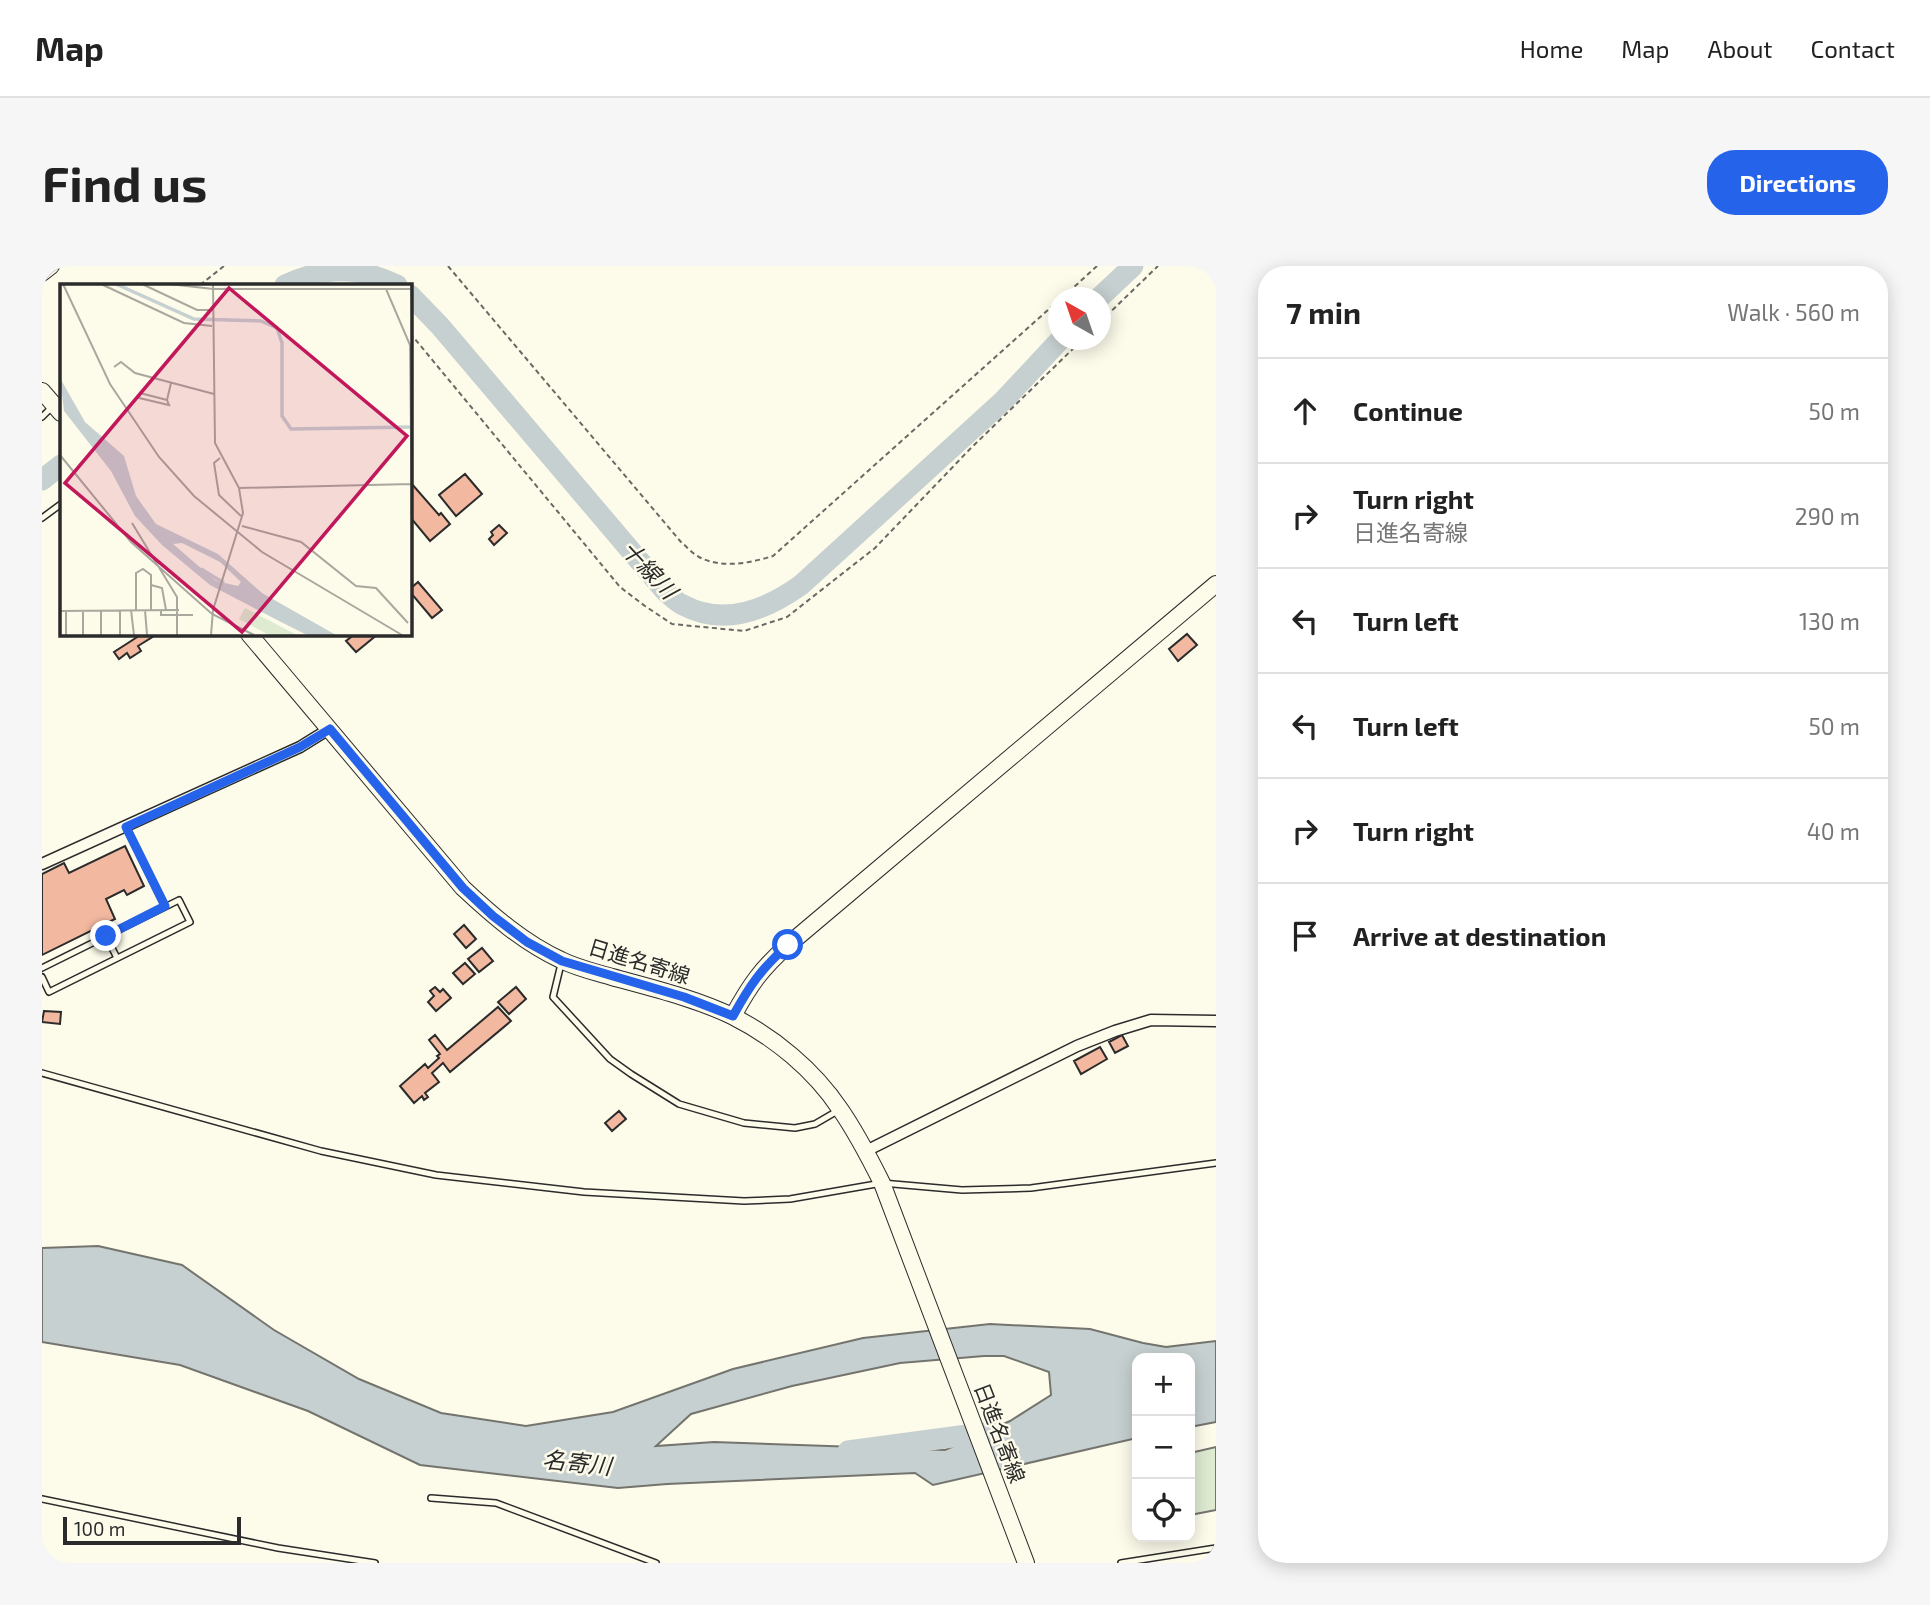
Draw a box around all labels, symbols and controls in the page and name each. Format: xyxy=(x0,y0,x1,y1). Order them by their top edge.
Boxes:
text: Map xyxy=(35,28,104,68)
text: Home xyxy=(1520,34,1583,63)
text: Map xyxy=(1621,34,1669,63)
text: About xyxy=(1707,34,1773,63)
text: Contact xyxy=(1811,34,1895,63)
button: Directions xyxy=(1707,150,1888,215)
text: Find us xyxy=(42,153,207,212)
inset map xyxy=(60,284,411,635)
north arrow xyxy=(1048,287,1111,350)
text: 7 min xyxy=(1286,294,1361,330)
text: Walk · 560 m xyxy=(1727,298,1860,326)
icon: ahead xyxy=(1286,392,1324,430)
text: Continue xyxy=(1353,395,1463,426)
text: 50 m xyxy=(1809,397,1860,425)
text: Turn right xyxy=(1353,483,1474,514)
icon: right xyxy=(1286,497,1324,535)
text: 290 m xyxy=(1795,502,1860,530)
text: 日進名寄線 xyxy=(1353,518,1468,546)
water label: 十線川 xyxy=(616,535,686,606)
icon: left xyxy=(1286,602,1324,640)
text: Turn left xyxy=(1353,605,1459,636)
text: 130 m xyxy=(1799,607,1860,635)
icon: left xyxy=(1286,707,1324,745)
text: Turn left xyxy=(1353,710,1459,741)
text: 50 m xyxy=(1809,712,1860,740)
icon: right xyxy=(1286,812,1324,850)
text: Turn right xyxy=(1353,815,1474,846)
text: 40 m xyxy=(1807,817,1860,845)
icon: arrive xyxy=(1286,917,1324,955)
route end xyxy=(90,920,121,951)
text: Arrive at destination xyxy=(1353,920,1606,951)
route start xyxy=(772,929,803,960)
street label: 日進名寄線 xyxy=(586,933,693,988)
map controls xyxy=(1132,1353,1195,1542)
button: + xyxy=(1132,1353,1195,1416)
street label: 日進名寄線 xyxy=(970,1379,1031,1486)
button: − xyxy=(1132,1416,1195,1479)
water label: 名寄川 xyxy=(541,1444,616,1480)
button: locate xyxy=(1132,1479,1195,1542)
scale bar xyxy=(63,1514,242,1546)
text: 100 m xyxy=(74,1517,125,1540)

